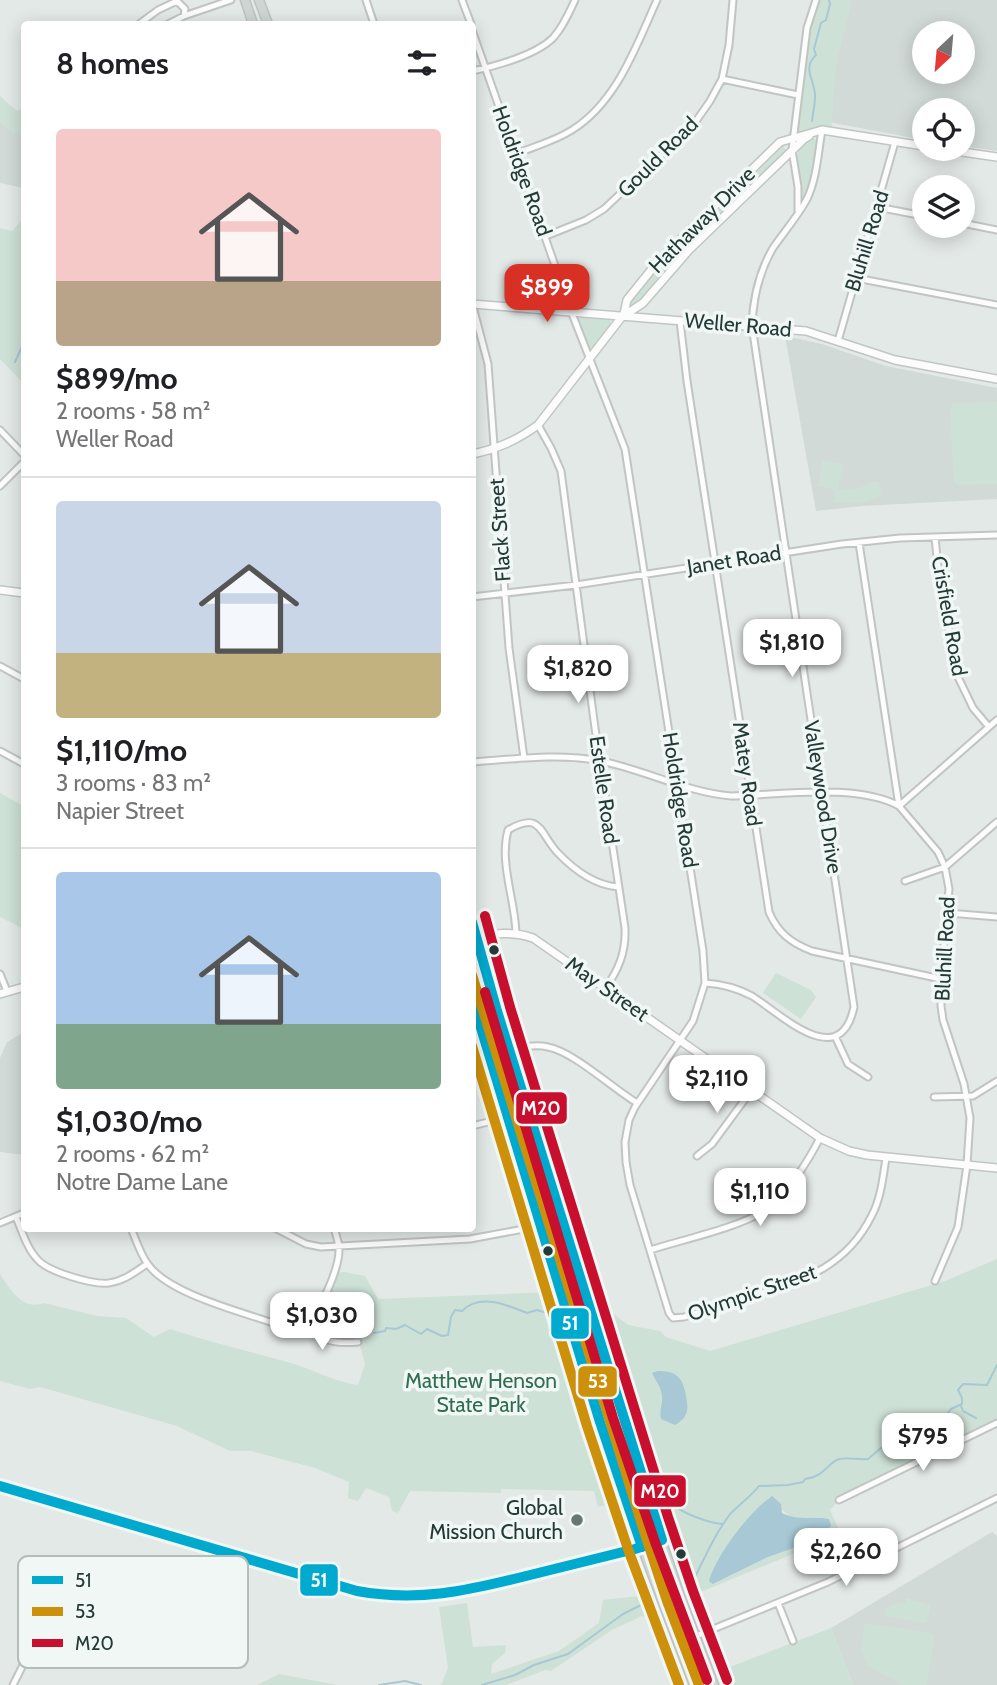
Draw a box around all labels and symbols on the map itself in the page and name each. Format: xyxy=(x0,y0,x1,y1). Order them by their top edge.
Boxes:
north arrow xyxy=(912,21,975,84)
street label: Holdridge Road xyxy=(487,102,558,239)
street label: Gould Road xyxy=(612,111,703,202)
street label: Hathaway Drive xyxy=(643,161,760,278)
street label: Bluhill Road xyxy=(839,187,894,294)
pin: $899 xyxy=(506,264,588,324)
street label: Weller Road xyxy=(684,307,793,342)
street label: Flack Street xyxy=(483,477,516,583)
street label: Janet Road xyxy=(684,540,783,579)
street label: Crisfield Road xyxy=(927,554,972,678)
pin: $1,810 xyxy=(735,620,849,679)
pin: $1,820 xyxy=(521,646,635,705)
street label: Valleywood Drive xyxy=(799,719,848,876)
street label: Matey Road xyxy=(728,720,767,828)
street label: Holdridge Road xyxy=(657,730,704,869)
street label: Estelle Road xyxy=(585,734,624,846)
street label: Bluhill Road xyxy=(929,896,960,1002)
unlabelled marker xyxy=(487,943,501,957)
street label: May Street xyxy=(561,951,654,1026)
pin: $2,110 xyxy=(660,1056,774,1115)
line badge: M20 xyxy=(515,1091,568,1125)
text: M20 xyxy=(521,1097,561,1120)
pin: $1,110 xyxy=(703,1168,817,1228)
unlabelled marker xyxy=(541,1244,555,1258)
street label: Olympic Street xyxy=(684,1259,819,1326)
pin: $1,030 xyxy=(265,1292,379,1352)
line badge: 51 xyxy=(550,1307,590,1340)
text: 51 xyxy=(561,1312,579,1335)
line badge: 53 xyxy=(577,1365,618,1398)
park label: Matthew Henson State Park xyxy=(405,1368,557,1417)
text: 53 xyxy=(588,1370,608,1393)
pin: $795 xyxy=(882,1414,964,1473)
line badge: M20 xyxy=(633,1474,687,1508)
text: M20 xyxy=(640,1480,680,1503)
place label: Global Mission Church xyxy=(429,1495,563,1544)
marker: Global Mission Church xyxy=(569,1512,585,1528)
pin: $2,260 xyxy=(789,1528,903,1588)
unlabelled marker xyxy=(674,1547,688,1561)
legend xyxy=(18,1556,248,1668)
line badge: 51 xyxy=(299,1563,339,1597)
text: 51 xyxy=(75,1569,91,1592)
text: 51 xyxy=(310,1569,328,1592)
text: 53 xyxy=(75,1600,96,1623)
text: M20 xyxy=(75,1632,114,1655)

